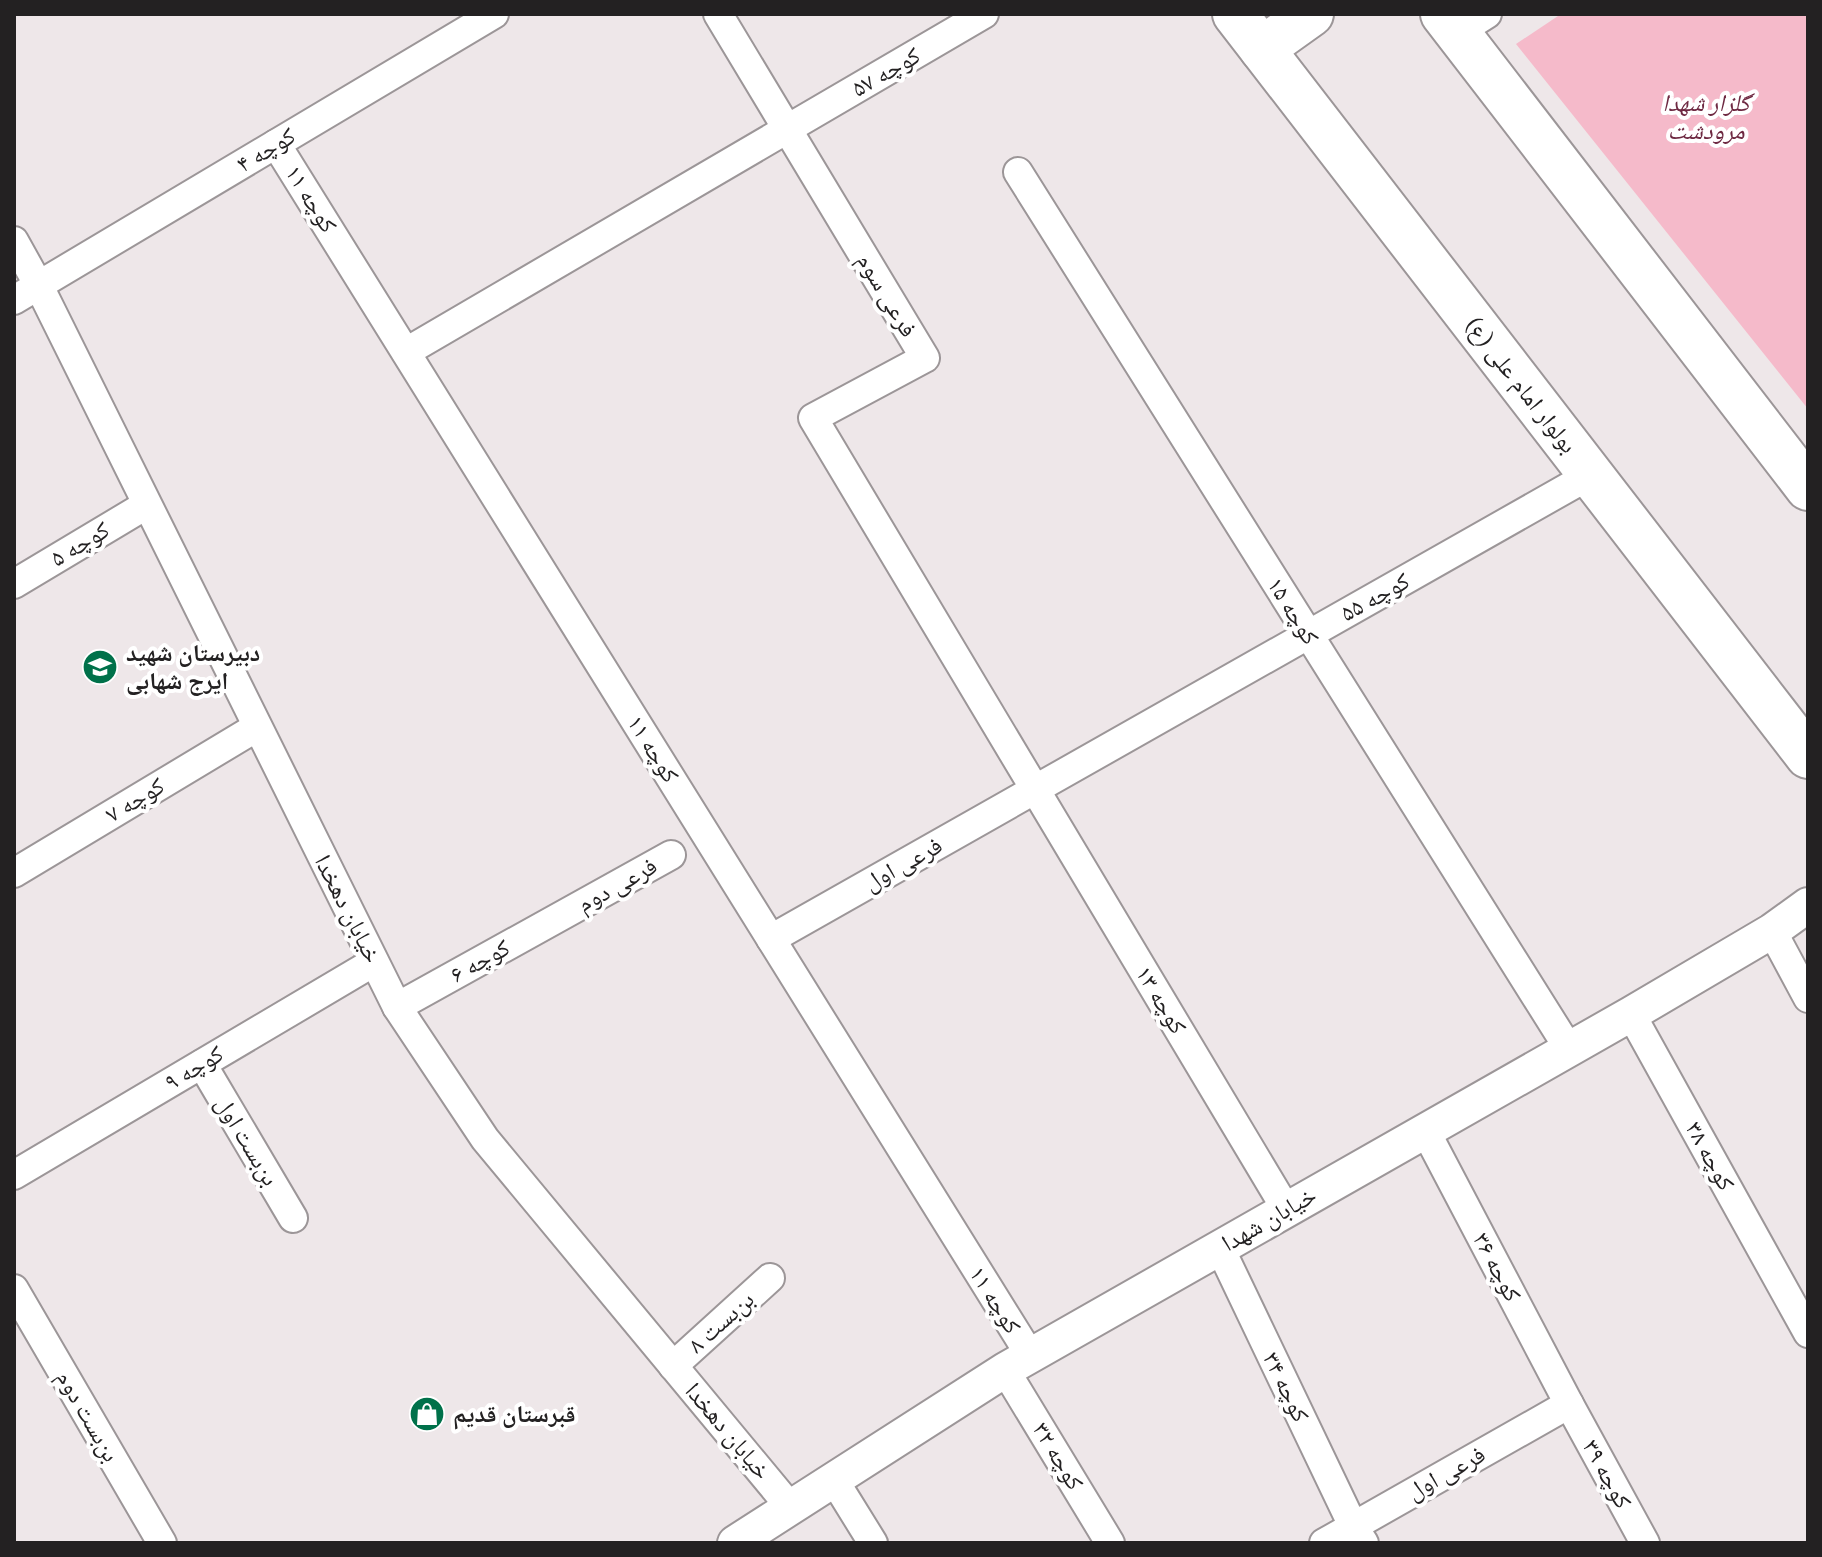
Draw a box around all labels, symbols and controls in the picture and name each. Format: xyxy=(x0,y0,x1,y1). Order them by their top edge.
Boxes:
street label: کوچه ۵۷ xyxy=(845,39,926,104)
park label: گلزار شهدا مرودشت xyxy=(1662,86,1755,146)
street label: کوچه ۴ xyxy=(230,119,301,179)
street label: کوچه ۱۱ xyxy=(279,158,345,239)
street label: فرعی سوم xyxy=(849,247,925,343)
street label: بولوار امام علی (ع) xyxy=(1458,309,1585,460)
street label: کوچه ۵ xyxy=(44,513,115,573)
street label: کوچه ۵۵ xyxy=(1334,564,1415,628)
street label: کوچه ۱۵ xyxy=(1261,570,1327,651)
place label: دبیرستان شهید ایرج شهابی xyxy=(126,636,260,696)
school or university icon: دبیرستان شهید ایرج شهابی xyxy=(81,648,119,686)
street label: کوچه ۱۱ xyxy=(621,708,687,789)
street label: کوچه ۷ xyxy=(99,769,170,829)
street label: فرعی اول xyxy=(858,828,948,898)
street label: خیابان دهخدا xyxy=(308,849,390,968)
street label: فرعی دوم xyxy=(571,849,663,920)
street label: کوچه ۶ xyxy=(444,931,515,990)
street label: کوچه ۱۳ xyxy=(1129,959,1195,1040)
street label: کوچه ۹ xyxy=(158,1037,229,1097)
street label: بن‌بست اول xyxy=(209,1090,287,1191)
street label: کوچه ۳۸ xyxy=(1679,1115,1743,1196)
street label: خیابان شهدا xyxy=(1215,1178,1322,1258)
street label: کوچه ۳۶ xyxy=(1466,1226,1530,1307)
street label: کوچه ۱۱ xyxy=(963,1259,1029,1340)
street label: بن‌بست ۸ xyxy=(680,1283,760,1360)
street label: کوچه ۳۴ xyxy=(1256,1346,1318,1427)
street label: بن‌بست دوم xyxy=(49,1364,128,1468)
street label: خیابان دهخدا xyxy=(679,1375,779,1486)
shop icon: قبرستان قدیم xyxy=(408,1395,446,1433)
place label: قبرستان قدیم xyxy=(453,1397,576,1430)
street label: کوچه ۳۲ xyxy=(1026,1415,1092,1496)
street label: کوچه ۳۹ xyxy=(1576,1433,1640,1514)
street label: فرعی اول xyxy=(1401,1437,1491,1507)

